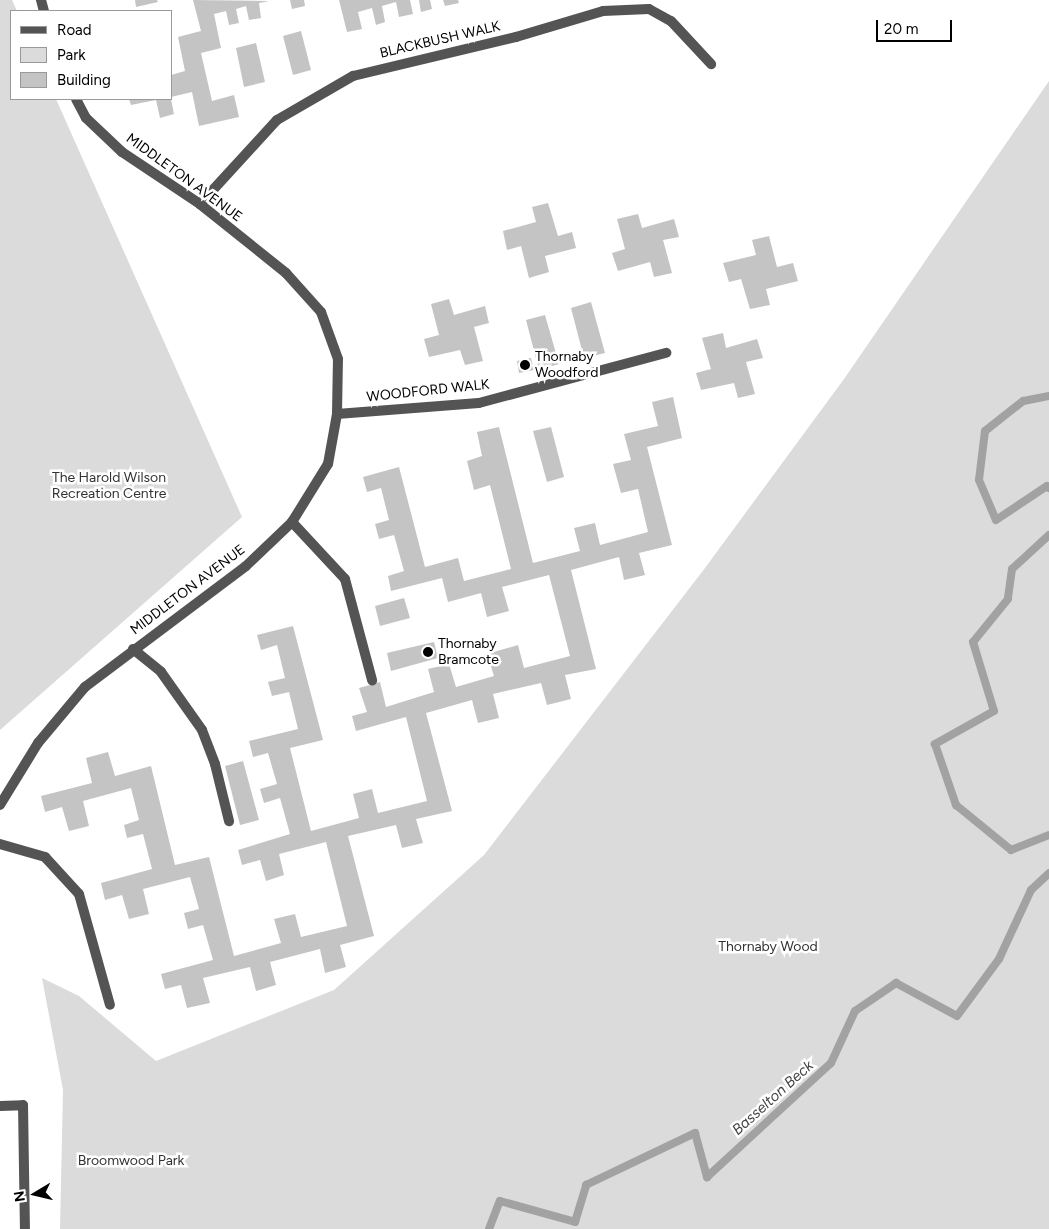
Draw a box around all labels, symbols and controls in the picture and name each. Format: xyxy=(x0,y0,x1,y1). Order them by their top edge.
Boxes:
legend xyxy=(10,10,172,100)
scale bar xyxy=(879,10,955,42)
street label: BLACKBUSH WALK xyxy=(378,18,502,62)
text: 20 m xyxy=(884,20,918,38)
text: Road xyxy=(57,21,92,39)
text: Park xyxy=(57,46,86,64)
text: Building xyxy=(57,71,111,89)
street label: MIDDLETON AVENUE xyxy=(123,130,245,226)
place label: Thornaby Woodford xyxy=(535,349,598,382)
marker: Thornaby Woodford xyxy=(519,359,531,371)
street label: WOODFORD WALK xyxy=(366,376,490,406)
park label: The Harold Wilson Recreation Centre xyxy=(52,470,166,502)
street label: MIDDLETON AVENUE xyxy=(127,541,249,639)
place label: Thornaby Bramcote xyxy=(438,636,499,669)
marker: Thornaby Bramcote xyxy=(422,646,434,658)
park label: Thornaby Wood xyxy=(718,939,818,955)
water label: Basselton Beck xyxy=(729,1057,817,1139)
park label: Broomwood Park xyxy=(78,1153,184,1169)
north arrow xyxy=(10,1169,60,1219)
text: N xyxy=(10,1190,29,1203)

